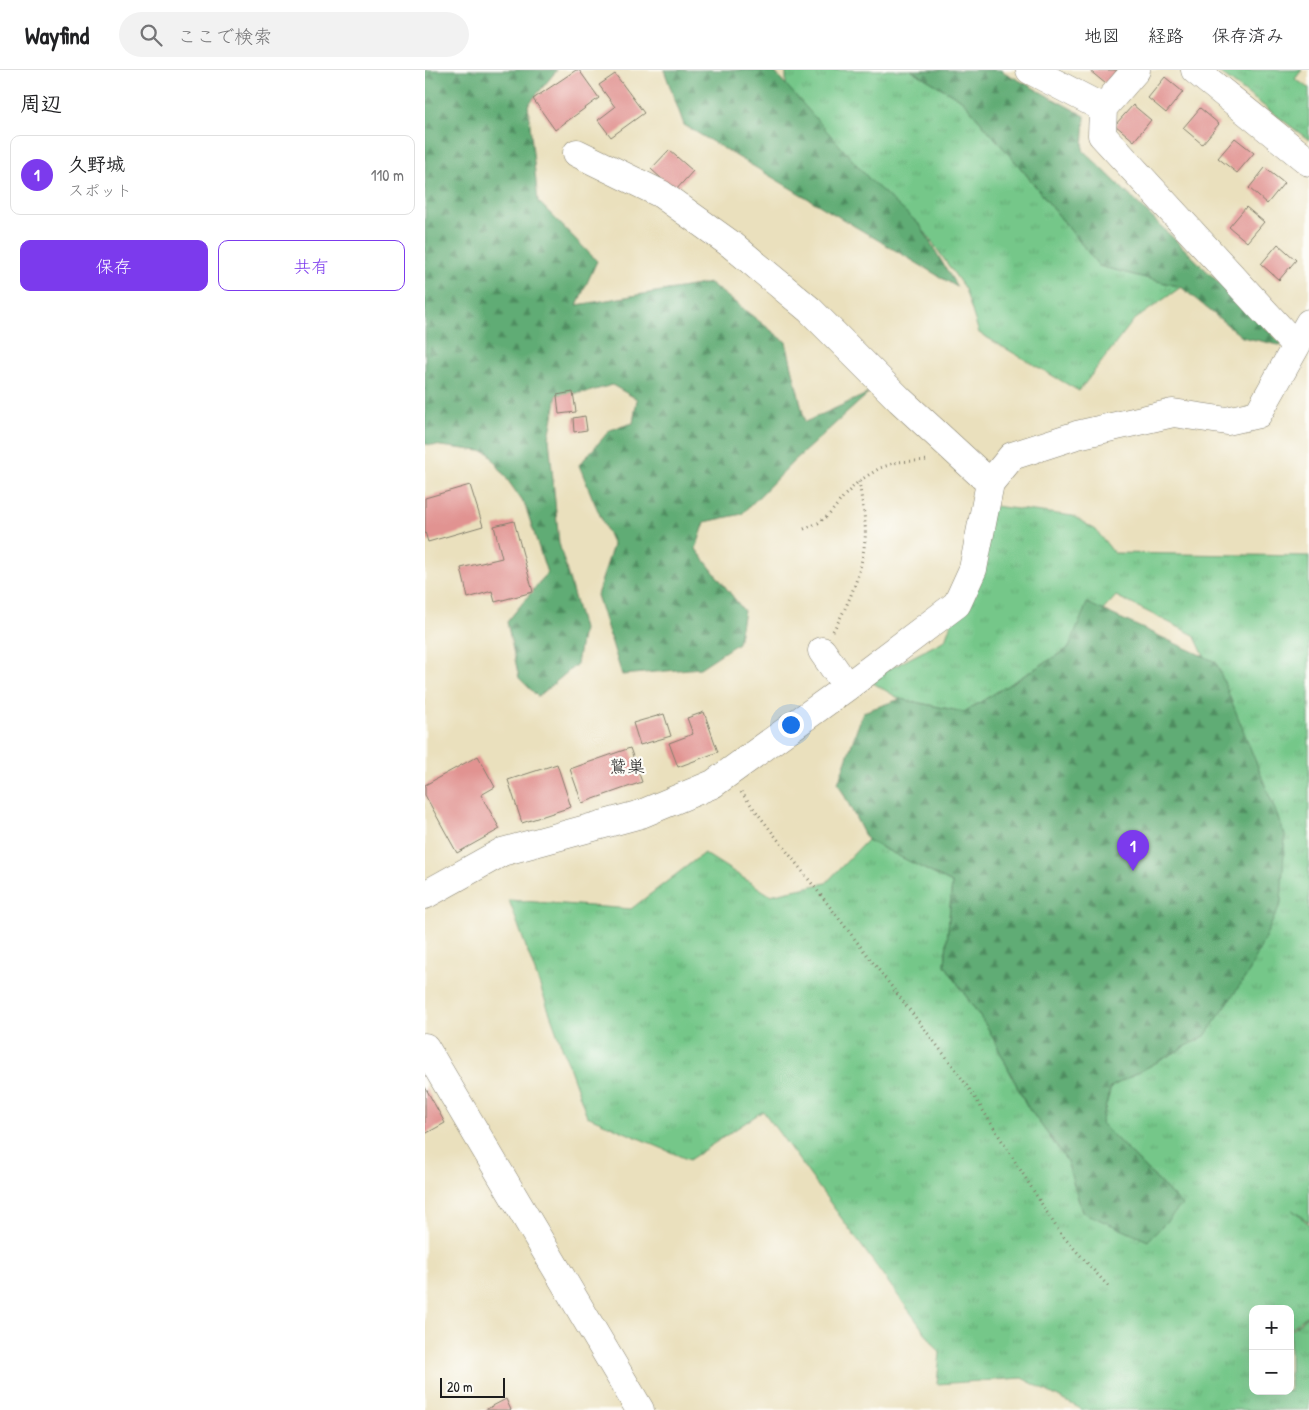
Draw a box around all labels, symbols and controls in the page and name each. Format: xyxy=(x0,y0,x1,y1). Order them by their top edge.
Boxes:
search box xyxy=(119,12,469,57)
text: Wayfind xyxy=(25,19,89,51)
icon: search xyxy=(137,21,165,49)
text: ここで検索 xyxy=(177,23,272,49)
text: 地図 xyxy=(1084,23,1120,48)
text: 経路 xyxy=(1148,23,1184,48)
text: 保存済み xyxy=(1212,23,1284,48)
text: 周辺 xyxy=(20,89,62,118)
text: 久野城 xyxy=(68,151,125,177)
text: 1 xyxy=(34,164,40,186)
text: 110 m xyxy=(371,164,404,186)
text: スポット xyxy=(68,179,132,201)
button: 保存 xyxy=(20,240,208,291)
button: 共有 xyxy=(218,240,405,291)
your location xyxy=(778,712,804,738)
district label: 鷲巣 xyxy=(609,754,645,779)
pin: 1 xyxy=(1117,830,1149,871)
map controls xyxy=(1249,1305,1294,1395)
button: + xyxy=(1249,1305,1294,1350)
button: − xyxy=(1249,1350,1294,1395)
scale bar xyxy=(440,1375,505,1398)
text: 20 m xyxy=(447,1377,473,1396)

